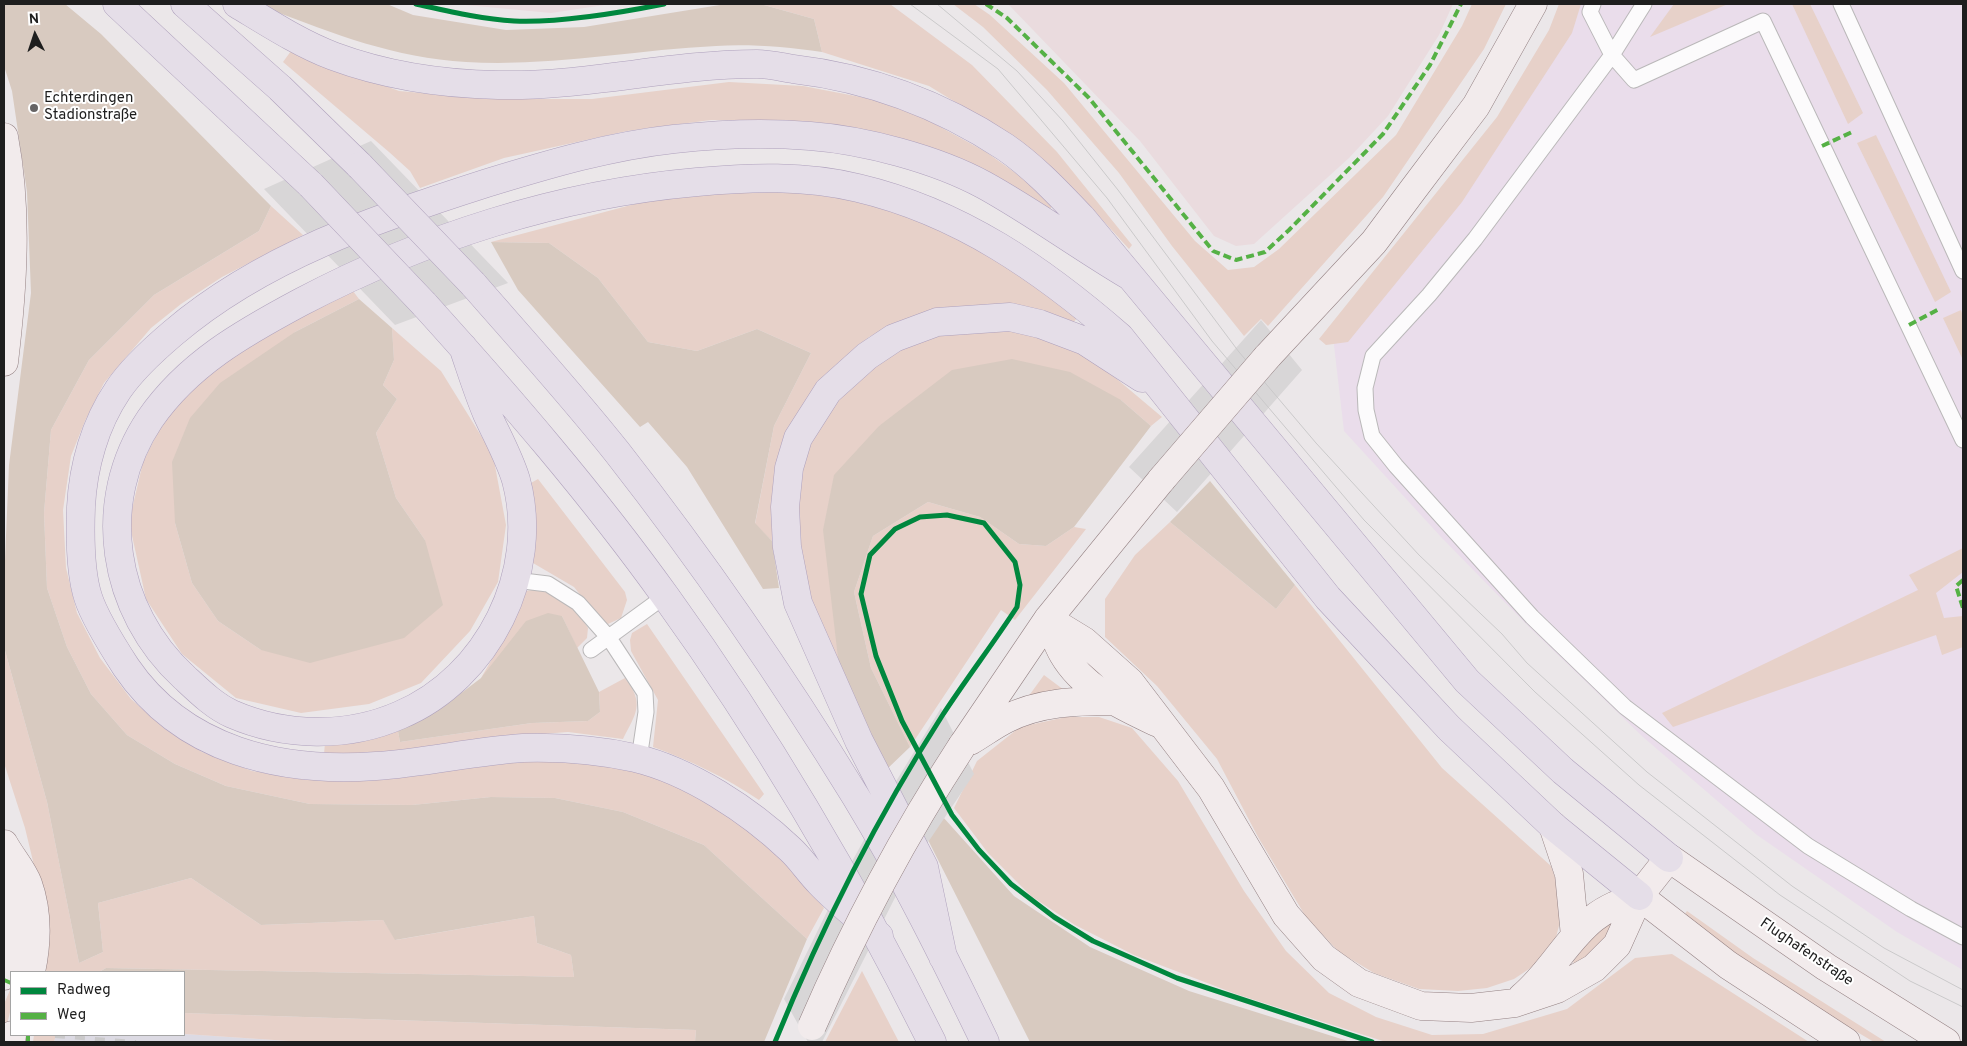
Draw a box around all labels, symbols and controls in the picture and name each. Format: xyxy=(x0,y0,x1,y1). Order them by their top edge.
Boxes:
north arrow xyxy=(10,10,60,60)
text: N xyxy=(28,11,40,28)
place label: Echterdingen Stadionstraße xyxy=(44,90,137,125)
marker: Echterdingen Stadionstraße xyxy=(28,102,40,114)
street label: Flughafenstraße xyxy=(1756,915,1856,991)
legend xyxy=(10,971,185,1036)
text: Radweg xyxy=(57,981,111,1000)
text: Weg xyxy=(57,1006,86,1025)

